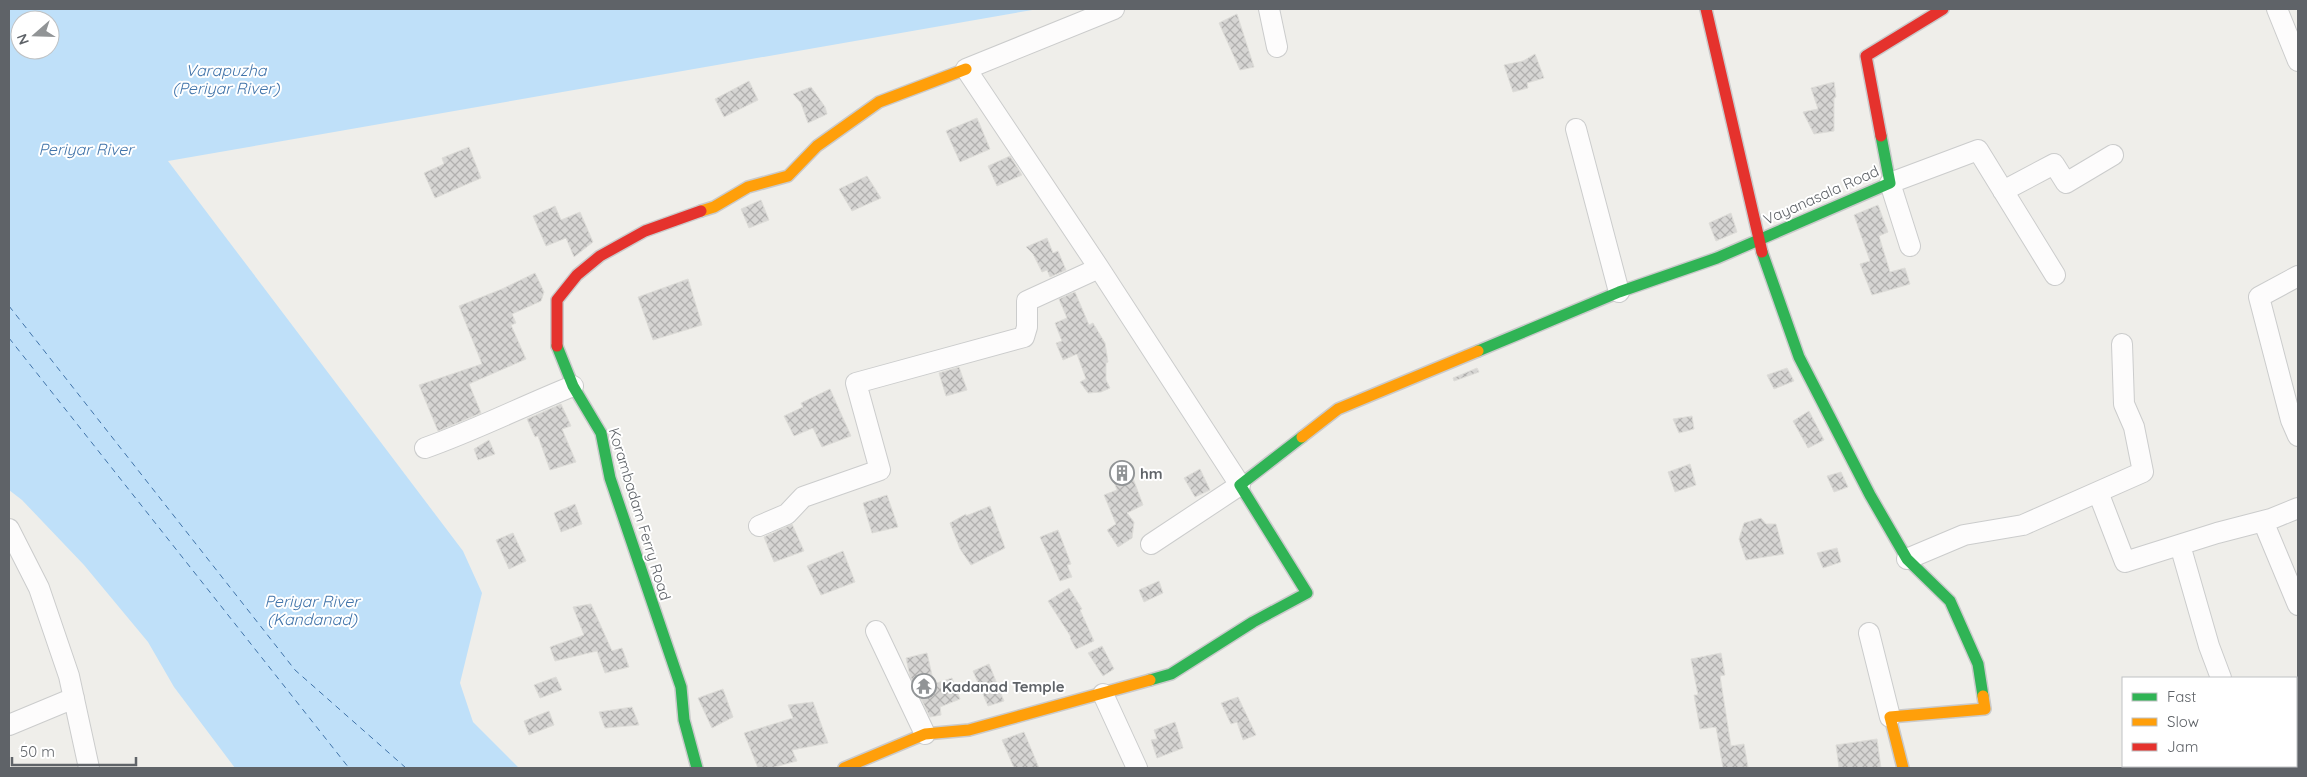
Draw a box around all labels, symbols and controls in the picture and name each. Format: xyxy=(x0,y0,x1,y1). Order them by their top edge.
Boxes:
north arrow xyxy=(10,10,60,60)
text: N xyxy=(13,32,33,47)
water label: Varapuzha (Periyar River) xyxy=(172,60,281,98)
water label: Periyar River xyxy=(38,139,135,159)
street label: Vayanasala Road xyxy=(1760,161,1882,229)
street label: Korambadam Ferry Road xyxy=(605,425,675,603)
building icon: hm xyxy=(1109,460,1135,486)
place label: hm xyxy=(1140,464,1163,483)
water label: Periyar River (Kandanad) xyxy=(264,591,361,629)
temple icon: Kadanad Temple xyxy=(911,673,937,699)
place label: Kadanad Temple xyxy=(942,677,1065,696)
legend xyxy=(2122,677,2297,767)
text: Fast xyxy=(2167,687,2196,706)
text: Slow xyxy=(2167,712,2199,731)
scale bar xyxy=(12,734,136,766)
text: Jam xyxy=(2167,737,2198,756)
text: 50 m xyxy=(20,742,55,761)

